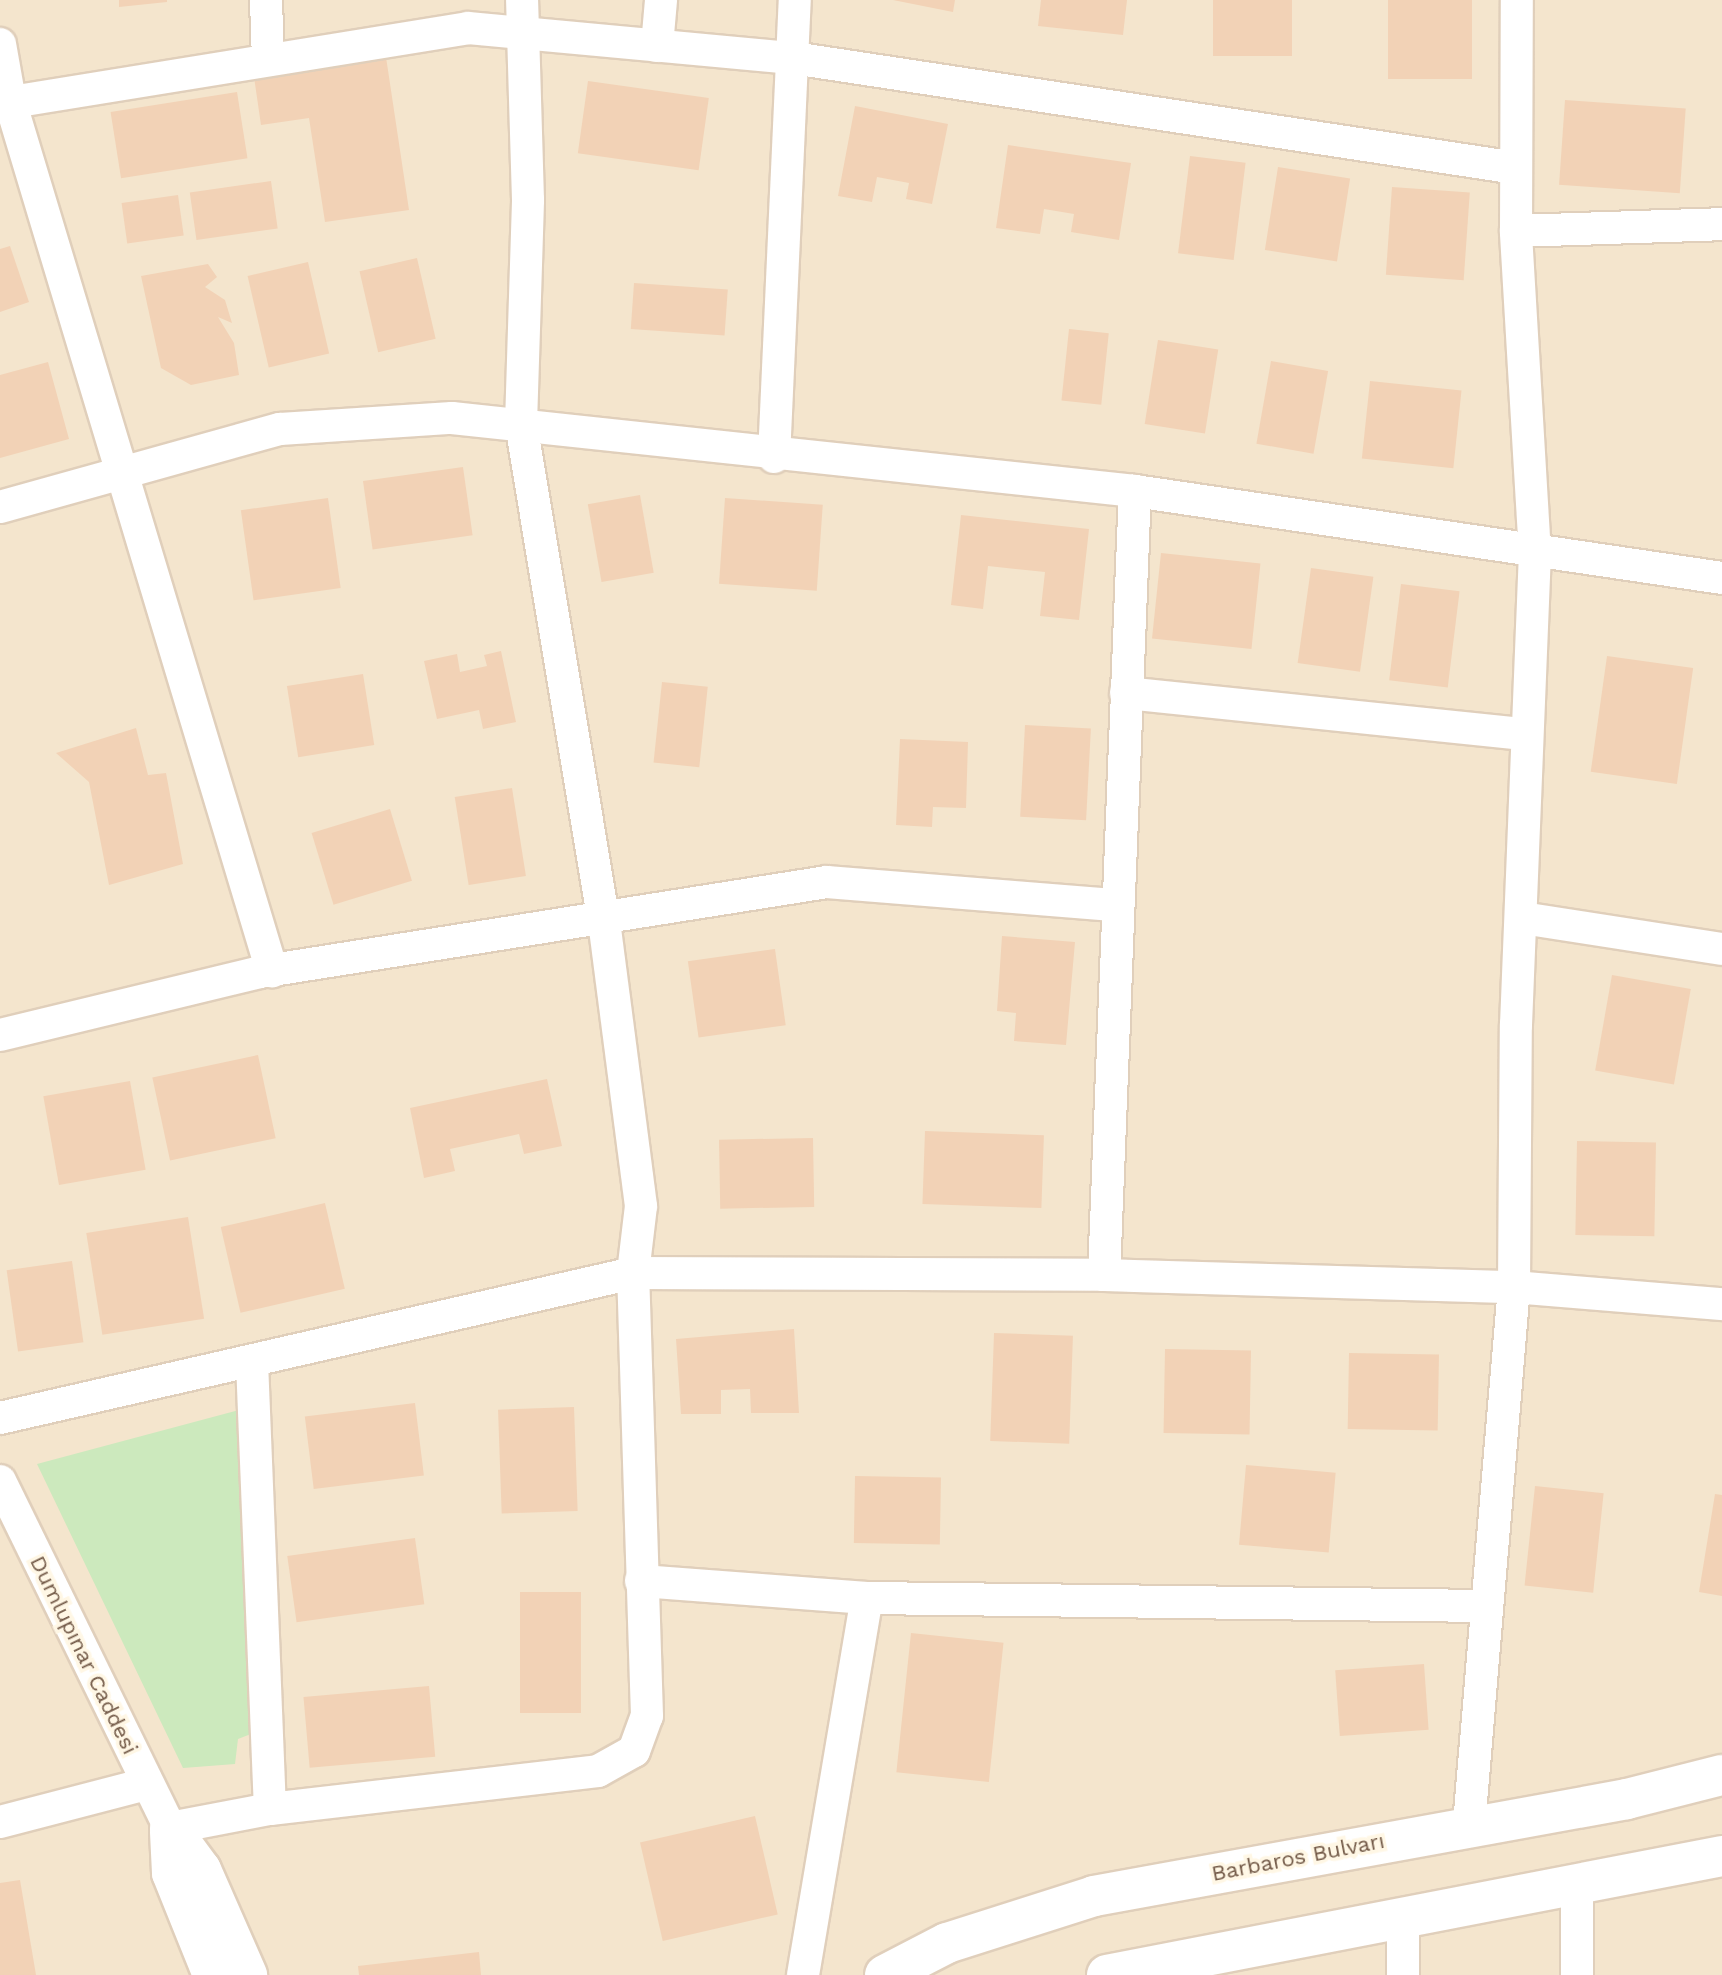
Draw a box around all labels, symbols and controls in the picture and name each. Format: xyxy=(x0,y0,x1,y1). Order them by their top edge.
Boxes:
street label: Dumlupınar Caddesi xyxy=(24,1551,144,1759)
street label: Barbaros Bulvarı xyxy=(1209,1827,1387,1887)

